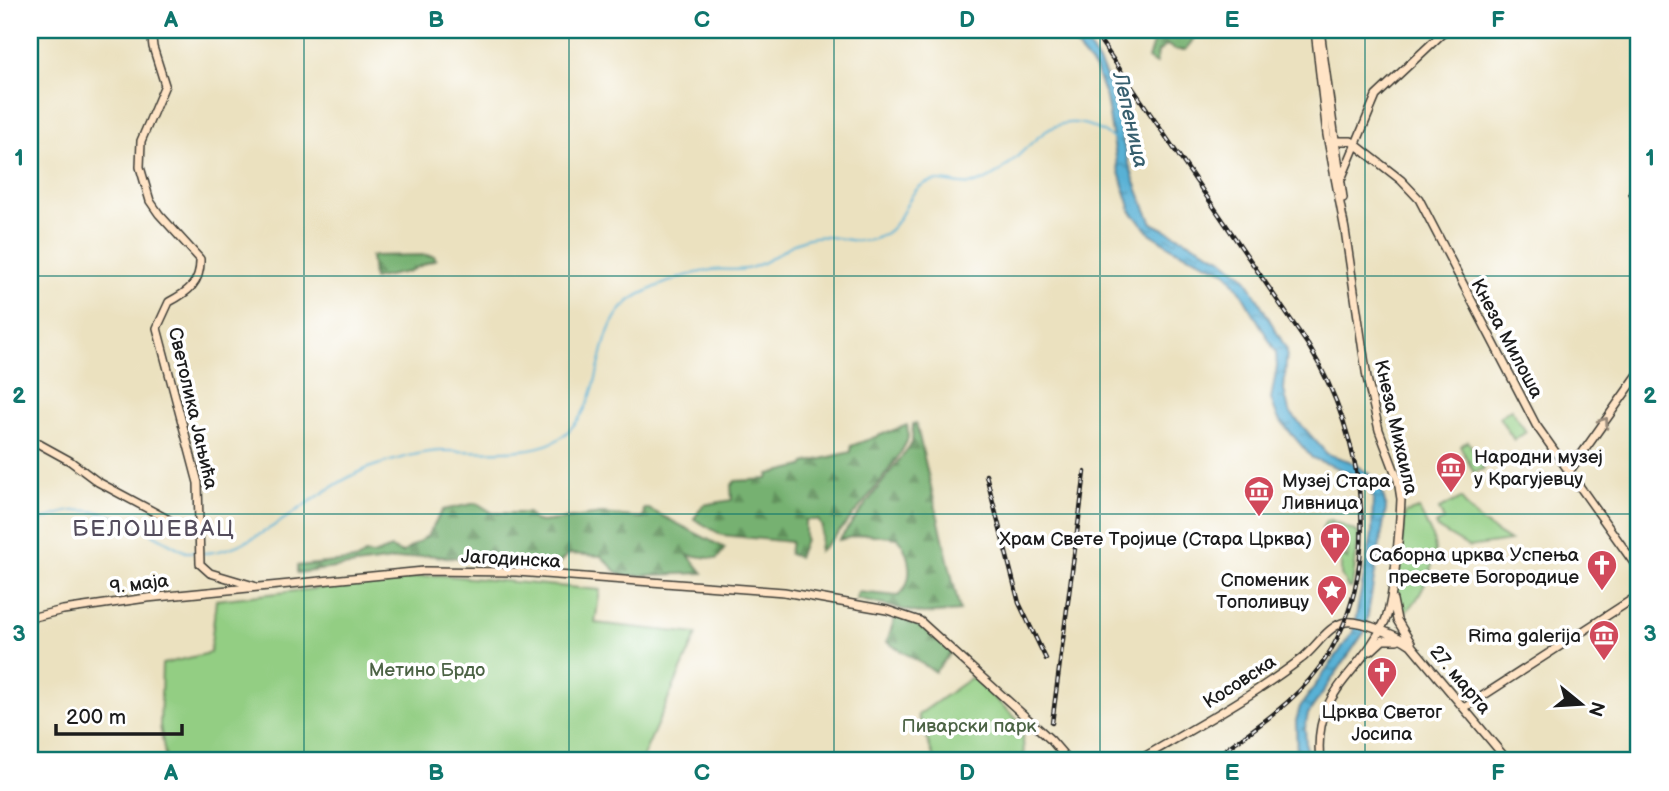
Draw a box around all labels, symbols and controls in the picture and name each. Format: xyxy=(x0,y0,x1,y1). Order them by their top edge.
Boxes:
text: A xyxy=(163,6,179,34)
text: B xyxy=(428,6,444,34)
text: C xyxy=(694,6,710,34)
text: D xyxy=(959,6,975,34)
text: E xyxy=(1225,6,1240,34)
text: F xyxy=(1491,6,1505,34)
water label: Лепеница xyxy=(1107,68,1154,170)
text: 1 xyxy=(14,144,24,172)
text: 1 xyxy=(1645,144,1655,172)
street label: Кнеза Милоша xyxy=(1465,275,1548,402)
street label: Светолика Јањића xyxy=(163,325,222,492)
street label: Кнеза Михаила xyxy=(1369,358,1422,497)
text: 2 xyxy=(12,382,26,410)
text: 2 xyxy=(1643,382,1657,410)
one-way arrow xyxy=(1596,417,1608,430)
place label: Народни музеј у Крагујевцу xyxy=(1474,446,1603,491)
museum icon: Народни музеј у Крагујевцу xyxy=(1434,450,1468,494)
place label: Музеј Стара Ливница xyxy=(1281,470,1390,515)
museum icon: Музеј Стара Ливница xyxy=(1242,474,1276,518)
district label: БЕЛОШЕВАЦ xyxy=(72,515,236,543)
church icon: Храм Свете Тројице (Стара Црква) xyxy=(1318,521,1352,565)
place label: Храм Свете Тројице (Стара Црква) xyxy=(999,528,1312,551)
place label: Саборна црква Успења пресвете Богородице xyxy=(1369,544,1579,589)
street label: Јагодинска xyxy=(460,545,561,574)
church icon: Саборна црква Успења пресвете Богородице xyxy=(1585,548,1619,592)
street label: 9. маја xyxy=(108,569,170,600)
place label: Споменик Тополивцу xyxy=(1216,569,1309,614)
place icon: Споменик Тополивцу xyxy=(1315,573,1349,617)
museum icon: Rima galerija xyxy=(1587,618,1621,662)
text: 3 xyxy=(12,620,26,648)
text: 3 xyxy=(1643,620,1657,648)
place label: Rima galerija xyxy=(1468,625,1581,648)
street label: 27. марта xyxy=(1424,641,1495,719)
street label: Косовска xyxy=(1199,650,1280,714)
church icon: Црква Светог Јосипа xyxy=(1365,655,1399,699)
park label: Метино Брдо xyxy=(369,659,485,682)
north arrow xyxy=(1546,668,1616,738)
scale bar xyxy=(56,693,182,737)
text: N xyxy=(1583,698,1609,719)
place label: Црква Светог Јосипа xyxy=(1322,701,1443,746)
text: 200 m xyxy=(66,705,126,730)
park label: Пиварски парк xyxy=(902,715,1036,738)
text: A xyxy=(163,759,179,787)
text: B xyxy=(428,759,444,787)
text: C xyxy=(694,759,710,787)
text: D xyxy=(959,759,975,787)
text: E xyxy=(1225,759,1240,787)
text: F xyxy=(1491,759,1505,787)

